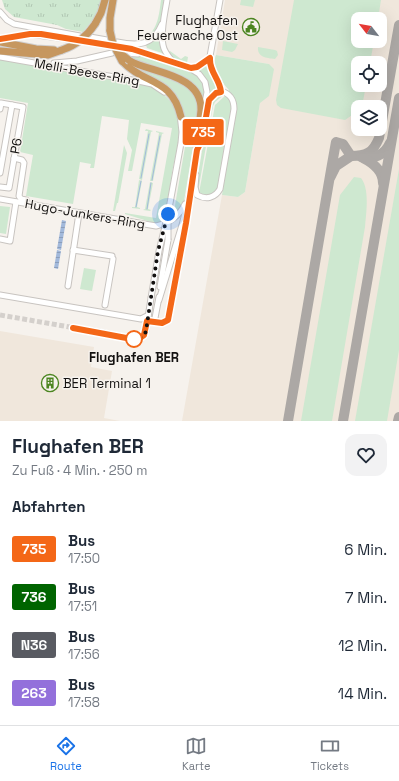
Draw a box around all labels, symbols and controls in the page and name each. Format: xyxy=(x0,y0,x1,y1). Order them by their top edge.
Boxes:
place label: Flughafen Feuerwache Ost xyxy=(137,12,238,44)
north arrow xyxy=(351,12,387,48)
map controls xyxy=(351,12,387,136)
public building icon: Flughafen Feuerwache Ost xyxy=(241,17,261,37)
street label: Melli-Beese-Ring xyxy=(33,54,141,90)
button: locate xyxy=(351,56,387,92)
button: layers xyxy=(351,100,387,136)
line badge: 735 xyxy=(180,119,226,145)
text: 735 xyxy=(191,123,215,141)
street label: P6 xyxy=(6,137,26,155)
street label: Hugo-Junkers-Ring xyxy=(24,195,146,233)
your location xyxy=(158,204,178,224)
marker: Flughafen BER xyxy=(125,330,143,348)
place label: Flughafen BER xyxy=(89,349,179,366)
building icon: BER Terminal 1 xyxy=(40,373,60,393)
place label: BER Terminal 1 xyxy=(63,375,151,392)
text: Flughafen BER xyxy=(12,434,144,459)
button: heart xyxy=(345,434,387,476)
text: Zu Fuß · 4 Min. · 250 m xyxy=(12,462,147,479)
text: Abfahrten xyxy=(12,497,86,516)
text: Bus xyxy=(68,531,95,550)
text: 735 xyxy=(22,540,46,558)
text: 6 Min. xyxy=(344,540,387,559)
text: 17:50 xyxy=(68,550,100,567)
text: Bus xyxy=(68,579,95,598)
text: 736 xyxy=(22,588,46,606)
text: 7 Min. xyxy=(345,588,387,607)
text: 17:51 xyxy=(68,598,97,615)
text: Bus xyxy=(68,627,95,646)
text: N36 xyxy=(21,636,47,654)
text: 12 Min. xyxy=(338,636,387,655)
text: 17:56 xyxy=(68,646,100,663)
text: Bus xyxy=(68,675,95,694)
text: 263 xyxy=(21,684,47,702)
text: 14 Min. xyxy=(338,684,387,703)
text: 17:58 xyxy=(68,694,100,711)
tab: Route xyxy=(50,735,82,773)
tab: Karte xyxy=(182,735,210,773)
tab: Tickets xyxy=(311,735,349,773)

